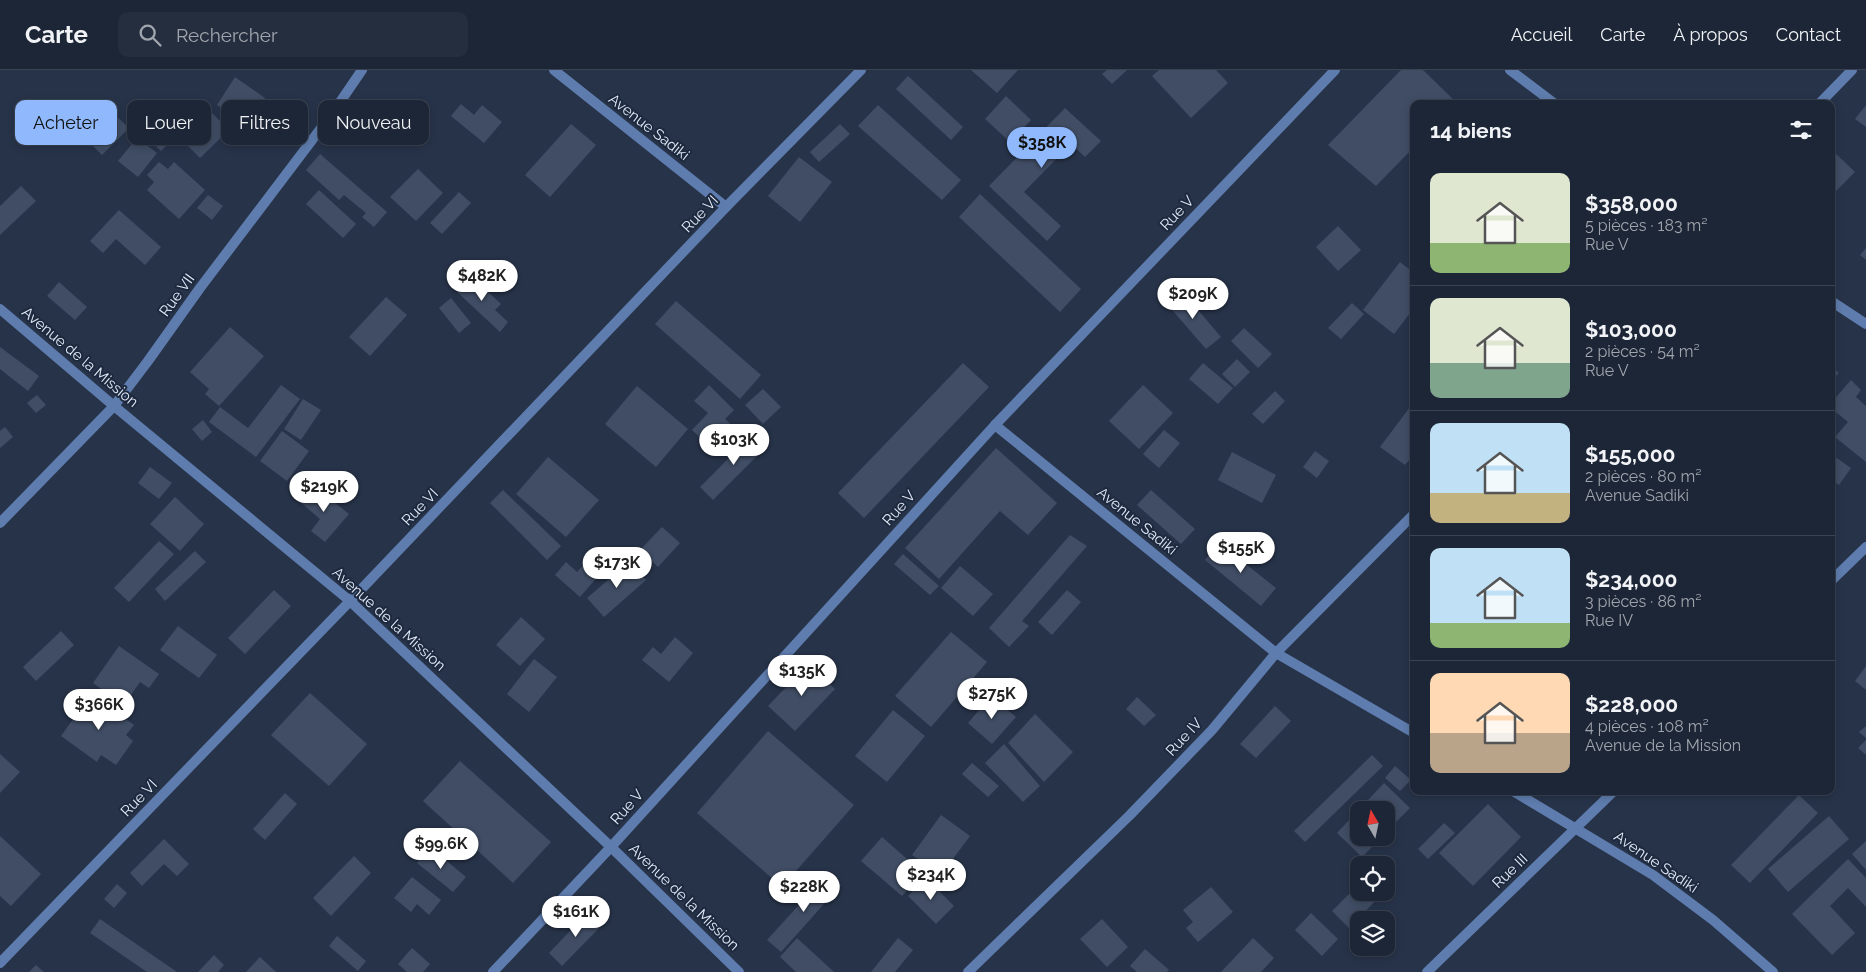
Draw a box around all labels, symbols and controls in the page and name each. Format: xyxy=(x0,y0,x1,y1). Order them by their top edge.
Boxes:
search box xyxy=(118,12,468,57)
text: Carte xyxy=(25,20,88,49)
icon: search xyxy=(136,21,164,49)
text: Rechercher xyxy=(176,24,278,46)
text: Accueil xyxy=(1511,24,1572,45)
text: Carte xyxy=(1600,24,1645,45)
text: À propos xyxy=(1673,24,1748,45)
text: Contact xyxy=(1776,24,1841,45)
street label: Avenue Sadiki xyxy=(605,90,693,164)
chip: Acheter xyxy=(15,100,117,145)
chip: Louer xyxy=(127,100,211,145)
chip: Filtres xyxy=(221,100,308,145)
chip: Nouveau xyxy=(318,100,429,145)
icon: filters xyxy=(1787,116,1815,144)
text: 14 biens xyxy=(1430,118,1512,143)
pin: $358K xyxy=(1007,126,1077,169)
text: $358K xyxy=(1018,133,1066,152)
text: $358,000 xyxy=(1585,191,1678,216)
street label: Rue VI xyxy=(678,192,722,236)
street label: Rue V xyxy=(1156,192,1198,234)
icon: home xyxy=(1470,193,1530,253)
text: 5 pièces · 183 m² xyxy=(1585,216,1707,235)
text: Rue V xyxy=(1585,235,1629,254)
pin: $482K xyxy=(447,260,517,302)
text: $482K xyxy=(458,266,506,285)
street label: Rue VII xyxy=(156,270,198,320)
pin: $209K xyxy=(1158,278,1228,320)
text: $209K xyxy=(1168,284,1218,303)
street label: Avenue de la Mission xyxy=(18,303,142,411)
text: $103,000 xyxy=(1585,317,1677,342)
icon: home xyxy=(1470,318,1530,378)
text: 2 pièces · 54 m² xyxy=(1585,342,1700,361)
text: Rue V xyxy=(1585,361,1629,380)
pin: $103K xyxy=(699,424,769,466)
text: $103K xyxy=(710,430,758,449)
text: $155,000 xyxy=(1585,442,1676,467)
icon: home xyxy=(1470,443,1530,503)
text: 2 pièces · 80 m² xyxy=(1585,467,1701,486)
pin: $219K xyxy=(289,470,359,513)
text: $219K xyxy=(300,477,348,496)
street label: Avenue Sadiki xyxy=(1093,483,1181,559)
street label: Rue VI xyxy=(398,485,442,529)
text: Avenue Sadiki xyxy=(1585,486,1689,505)
street label: Rue V xyxy=(879,487,919,529)
pin: $155K xyxy=(1206,532,1276,574)
text: $155K xyxy=(1218,538,1264,557)
pin: $173K xyxy=(582,546,652,589)
text: $173K xyxy=(594,553,640,572)
street label: Avenue de la Mission xyxy=(329,563,449,675)
text: $234,000 xyxy=(1585,567,1677,592)
icon: home xyxy=(1470,568,1530,628)
text: 3 pièces · 86 m² xyxy=(1585,592,1702,611)
text: Rue IV xyxy=(1585,611,1633,630)
pin: $135K xyxy=(767,654,837,697)
text: $135K xyxy=(779,661,825,680)
pin: $275K xyxy=(957,678,1027,720)
text: $275K xyxy=(968,684,1016,703)
pin: $366K xyxy=(64,688,134,731)
text: $228,000 xyxy=(1585,692,1678,717)
icon: home xyxy=(1470,693,1530,753)
text: $366K xyxy=(74,695,124,714)
street label: Rue IV xyxy=(1162,714,1206,760)
text: 4 pièces · 108 m² xyxy=(1585,717,1709,736)
text: Avenue de la Mission xyxy=(1585,736,1741,755)
street label: Rue VI xyxy=(117,776,161,820)
street label: Rue V xyxy=(607,786,647,828)
north arrow xyxy=(1350,801,1395,846)
map controls xyxy=(1350,801,1395,956)
street label: Avenue Sadiki xyxy=(1611,827,1701,897)
pin: $99.6K xyxy=(400,828,482,870)
text: $99.6K xyxy=(414,834,468,853)
street label: Avenue de la Mission xyxy=(625,840,743,954)
street label: Rue III xyxy=(1489,850,1531,892)
button: locate xyxy=(1350,856,1395,901)
pin: $234K xyxy=(896,858,966,901)
text: $234K xyxy=(907,865,955,884)
pin: $228K xyxy=(769,870,839,913)
text: $228K xyxy=(780,877,828,896)
pin: $161K xyxy=(541,896,611,938)
text: $161K xyxy=(553,902,599,921)
button: layers xyxy=(1350,911,1395,956)

